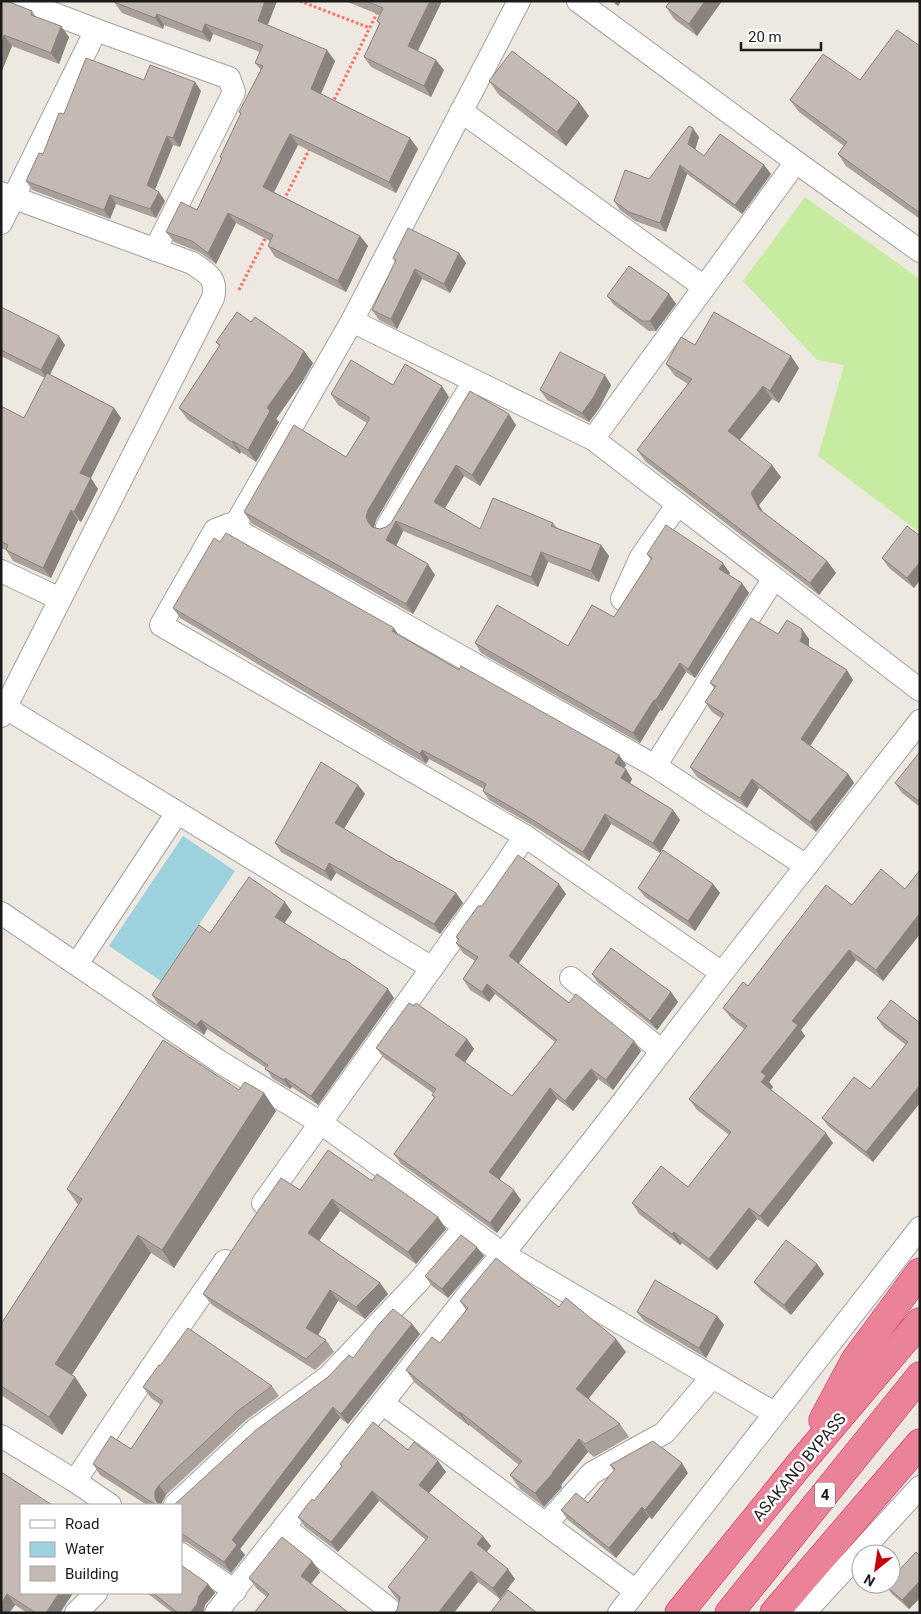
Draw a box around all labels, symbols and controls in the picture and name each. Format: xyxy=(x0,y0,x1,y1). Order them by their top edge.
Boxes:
scale bar xyxy=(741,20,821,52)
text: 20 m xyxy=(748,28,782,46)
street label: ASAKANO BYPASS xyxy=(748,1409,850,1525)
road number: 4 xyxy=(815,1482,835,1508)
legend xyxy=(20,1504,182,1594)
text: Road xyxy=(65,1515,99,1533)
text: Water xyxy=(65,1540,104,1558)
north arrow xyxy=(851,1544,901,1594)
text: Building xyxy=(65,1565,119,1583)
text: N xyxy=(861,1571,878,1590)

